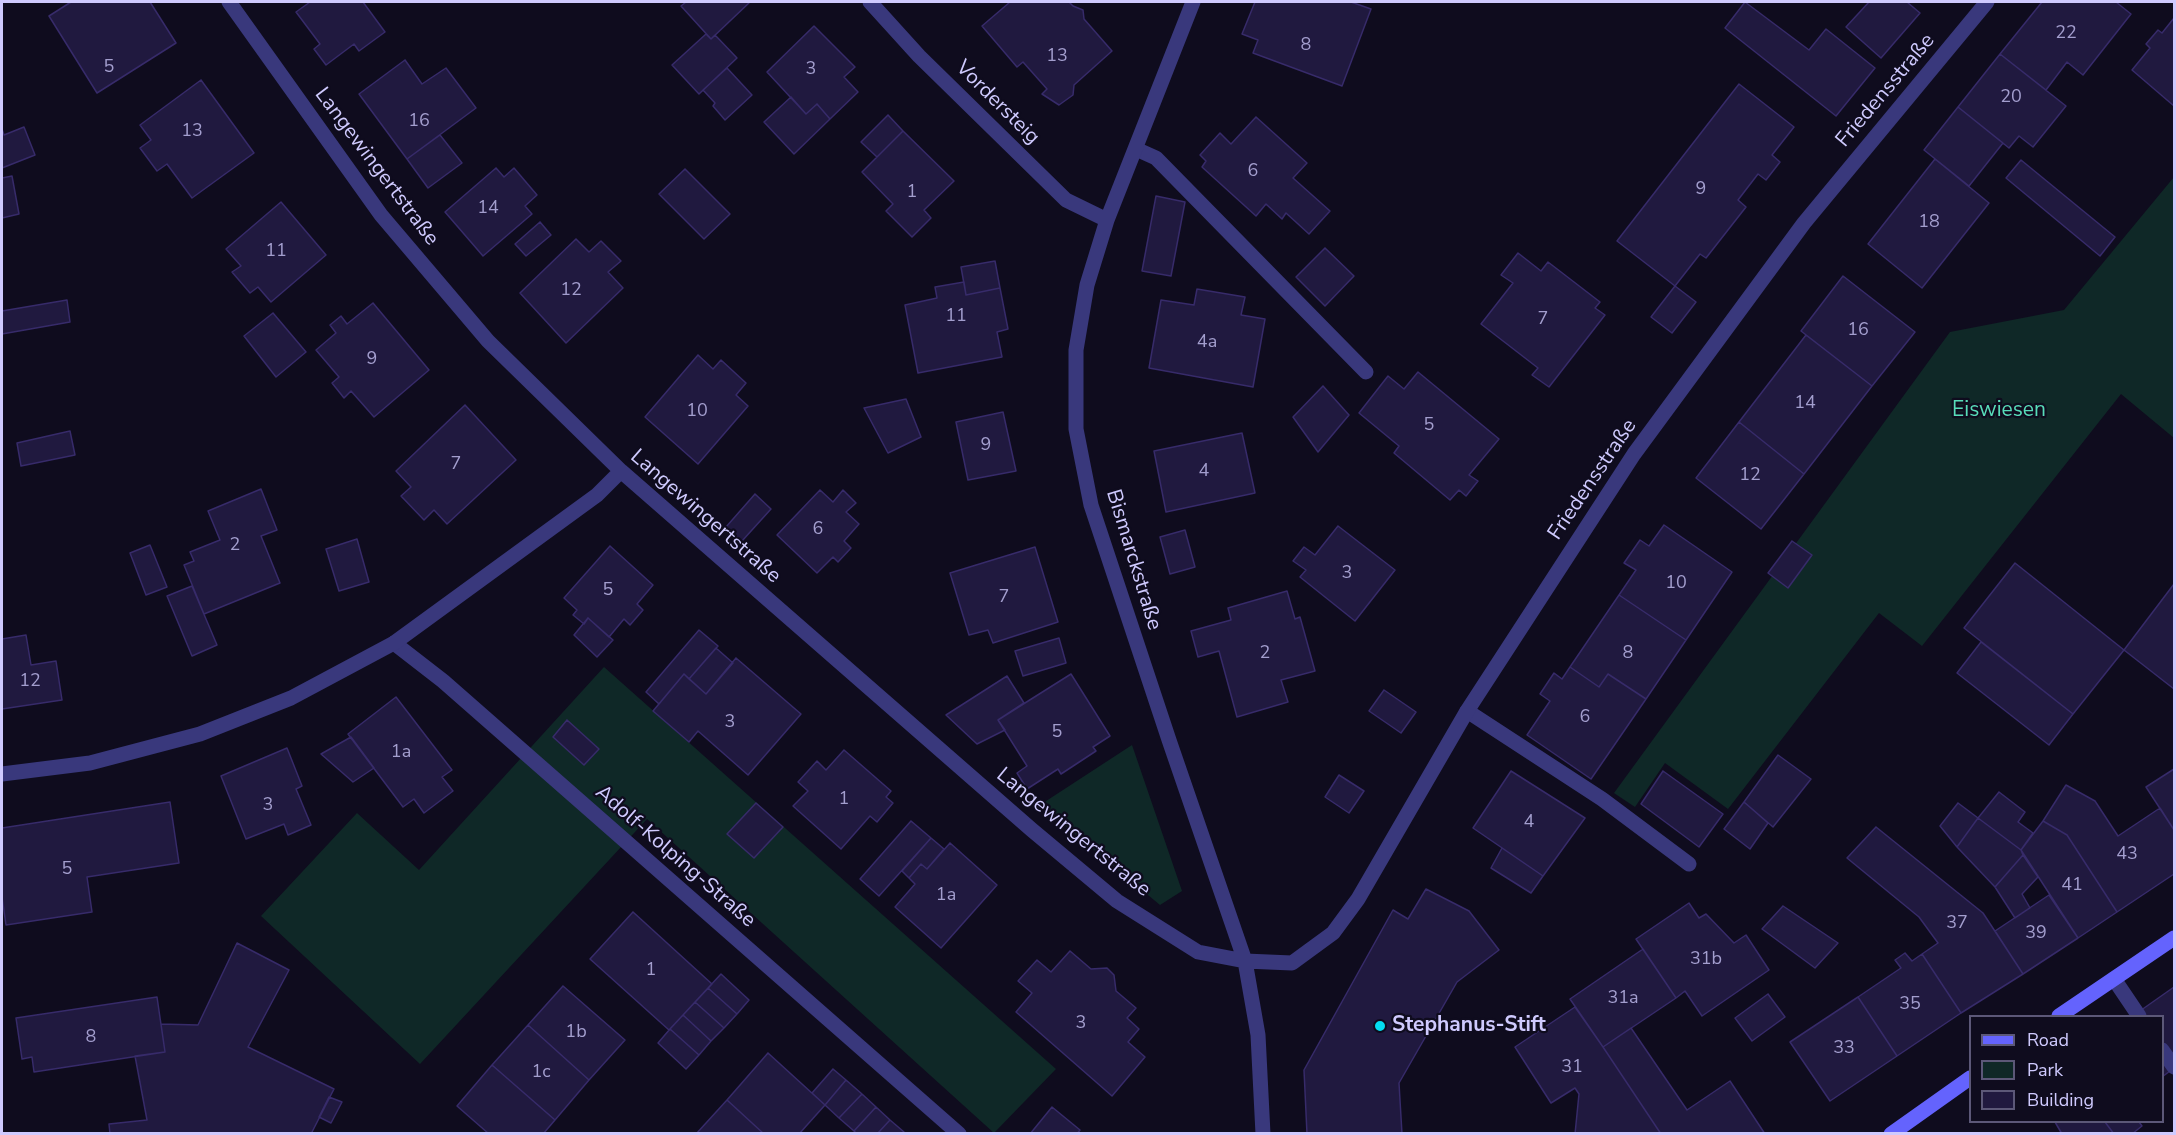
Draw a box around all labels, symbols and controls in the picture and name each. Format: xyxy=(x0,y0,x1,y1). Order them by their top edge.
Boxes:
house number: 22 xyxy=(2055,23,2077,45)
street label: Friedensstraße xyxy=(1831,29,1941,153)
house number: 8 xyxy=(1301,35,1311,57)
house number: 13 xyxy=(1046,46,1068,68)
street label: Vordersteig xyxy=(950,56,1044,150)
house number: 5 xyxy=(104,57,114,79)
house number: 3 xyxy=(806,59,816,81)
street label: Langewingertstraße xyxy=(308,83,444,251)
house number: 20 xyxy=(2000,87,2022,109)
house number: 16 xyxy=(408,111,430,133)
house number: 13 xyxy=(181,121,203,143)
house number: 6 xyxy=(1248,161,1258,183)
house number: 9 xyxy=(1696,179,1706,201)
house number: 1 xyxy=(907,182,917,204)
house number: 14 xyxy=(477,198,499,220)
house number: 18 xyxy=(1918,212,1940,234)
house number: 11 xyxy=(265,241,287,263)
house number: 12 xyxy=(560,280,582,302)
house number: 11 xyxy=(945,306,967,328)
house number: 7 xyxy=(1538,309,1548,331)
house number: 16 xyxy=(1847,320,1869,342)
house number: 4a xyxy=(1197,332,1217,354)
house number: 9 xyxy=(367,349,377,371)
house number: 14 xyxy=(1794,393,1816,415)
park label: Eiswiesen xyxy=(1952,398,2046,424)
house number: 10 xyxy=(686,401,708,423)
house number: 5 xyxy=(1424,415,1434,437)
street label: Friedensstraße xyxy=(1543,415,1643,545)
house number: 9 xyxy=(981,435,991,457)
street label: Langewingertstraße xyxy=(625,445,785,589)
house number: 7 xyxy=(451,454,461,476)
house number: 4 xyxy=(1199,461,1209,483)
house number: 12 xyxy=(1739,465,1761,487)
street label: Bismarckstraße xyxy=(1100,487,1166,633)
house number: 6 xyxy=(813,519,823,541)
house number: 2 xyxy=(230,535,240,557)
house number: 3 xyxy=(1342,563,1352,585)
house number: 10 xyxy=(1665,573,1687,595)
house number: 5 xyxy=(603,580,613,602)
house number: 7 xyxy=(999,587,1009,609)
house number: 2 xyxy=(1260,643,1270,665)
house number: 8 xyxy=(1623,643,1633,665)
house number: 12 xyxy=(19,671,41,693)
house number: 6 xyxy=(1580,707,1590,729)
house number: 3 xyxy=(725,712,735,734)
house number: 5 xyxy=(1052,722,1062,744)
house number: 1a xyxy=(391,742,411,764)
street label: Langewingertstraße xyxy=(991,763,1155,903)
street label: Adolf-Kolping-Straße xyxy=(590,780,760,934)
house number: 1 xyxy=(839,789,849,811)
house number: 3 xyxy=(263,795,273,817)
house number: 4 xyxy=(1524,812,1534,834)
house number: 43 xyxy=(2116,844,2138,866)
house number: 5 xyxy=(62,859,72,881)
house number: 41 xyxy=(2061,875,2083,897)
house number: 1a xyxy=(936,885,956,907)
house number: 37 xyxy=(1946,913,1968,935)
house number: 39 xyxy=(2025,923,2047,945)
house number: 31b xyxy=(1690,949,1722,971)
house number: 1 xyxy=(646,960,656,982)
house number: 31a xyxy=(1607,988,1639,1010)
house number: 35 xyxy=(1899,994,1921,1016)
house number: 3 xyxy=(1076,1013,1086,1035)
place label: Stephanus-Stift xyxy=(1392,1013,1546,1039)
legend xyxy=(1969,1015,2164,1123)
marker: Stephanus-Stift xyxy=(1373,1019,1387,1033)
house number: 1b xyxy=(565,1022,587,1044)
house number: 8 xyxy=(86,1027,96,1049)
text: Road xyxy=(2027,1028,2069,1052)
house number: 33 xyxy=(1833,1038,1855,1060)
house number: 31 xyxy=(1561,1057,1583,1079)
text: Park xyxy=(2027,1058,2063,1082)
house number: 1c xyxy=(531,1062,551,1084)
text: Building xyxy=(2027,1088,2094,1112)

